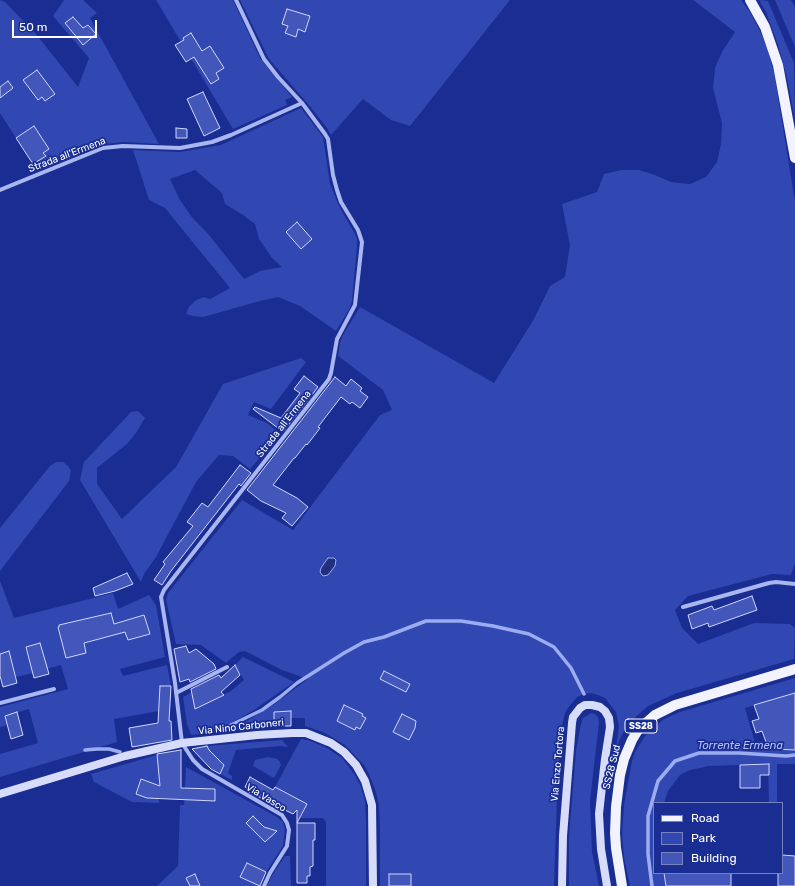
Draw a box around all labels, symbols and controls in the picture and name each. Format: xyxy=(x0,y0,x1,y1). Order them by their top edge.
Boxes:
scale bar xyxy=(14,12,99,38)
text: 50 m xyxy=(19,20,47,34)
street label: Strada all'Ermena xyxy=(27,135,107,175)
street label: Strada all'Ermena xyxy=(254,388,314,460)
street label: Via Nino Carboneri xyxy=(198,717,284,737)
road number: SS28 xyxy=(625,719,657,733)
street label: Via Enzo Tortora xyxy=(549,726,567,802)
water label: Torrente Ermena xyxy=(697,739,783,753)
street label: SS28 Sud xyxy=(601,744,623,790)
street label: Via Vasco xyxy=(244,781,288,815)
legend xyxy=(653,802,783,874)
text: Road xyxy=(691,811,719,825)
text: Park xyxy=(691,831,716,845)
text: Building xyxy=(691,851,737,865)

